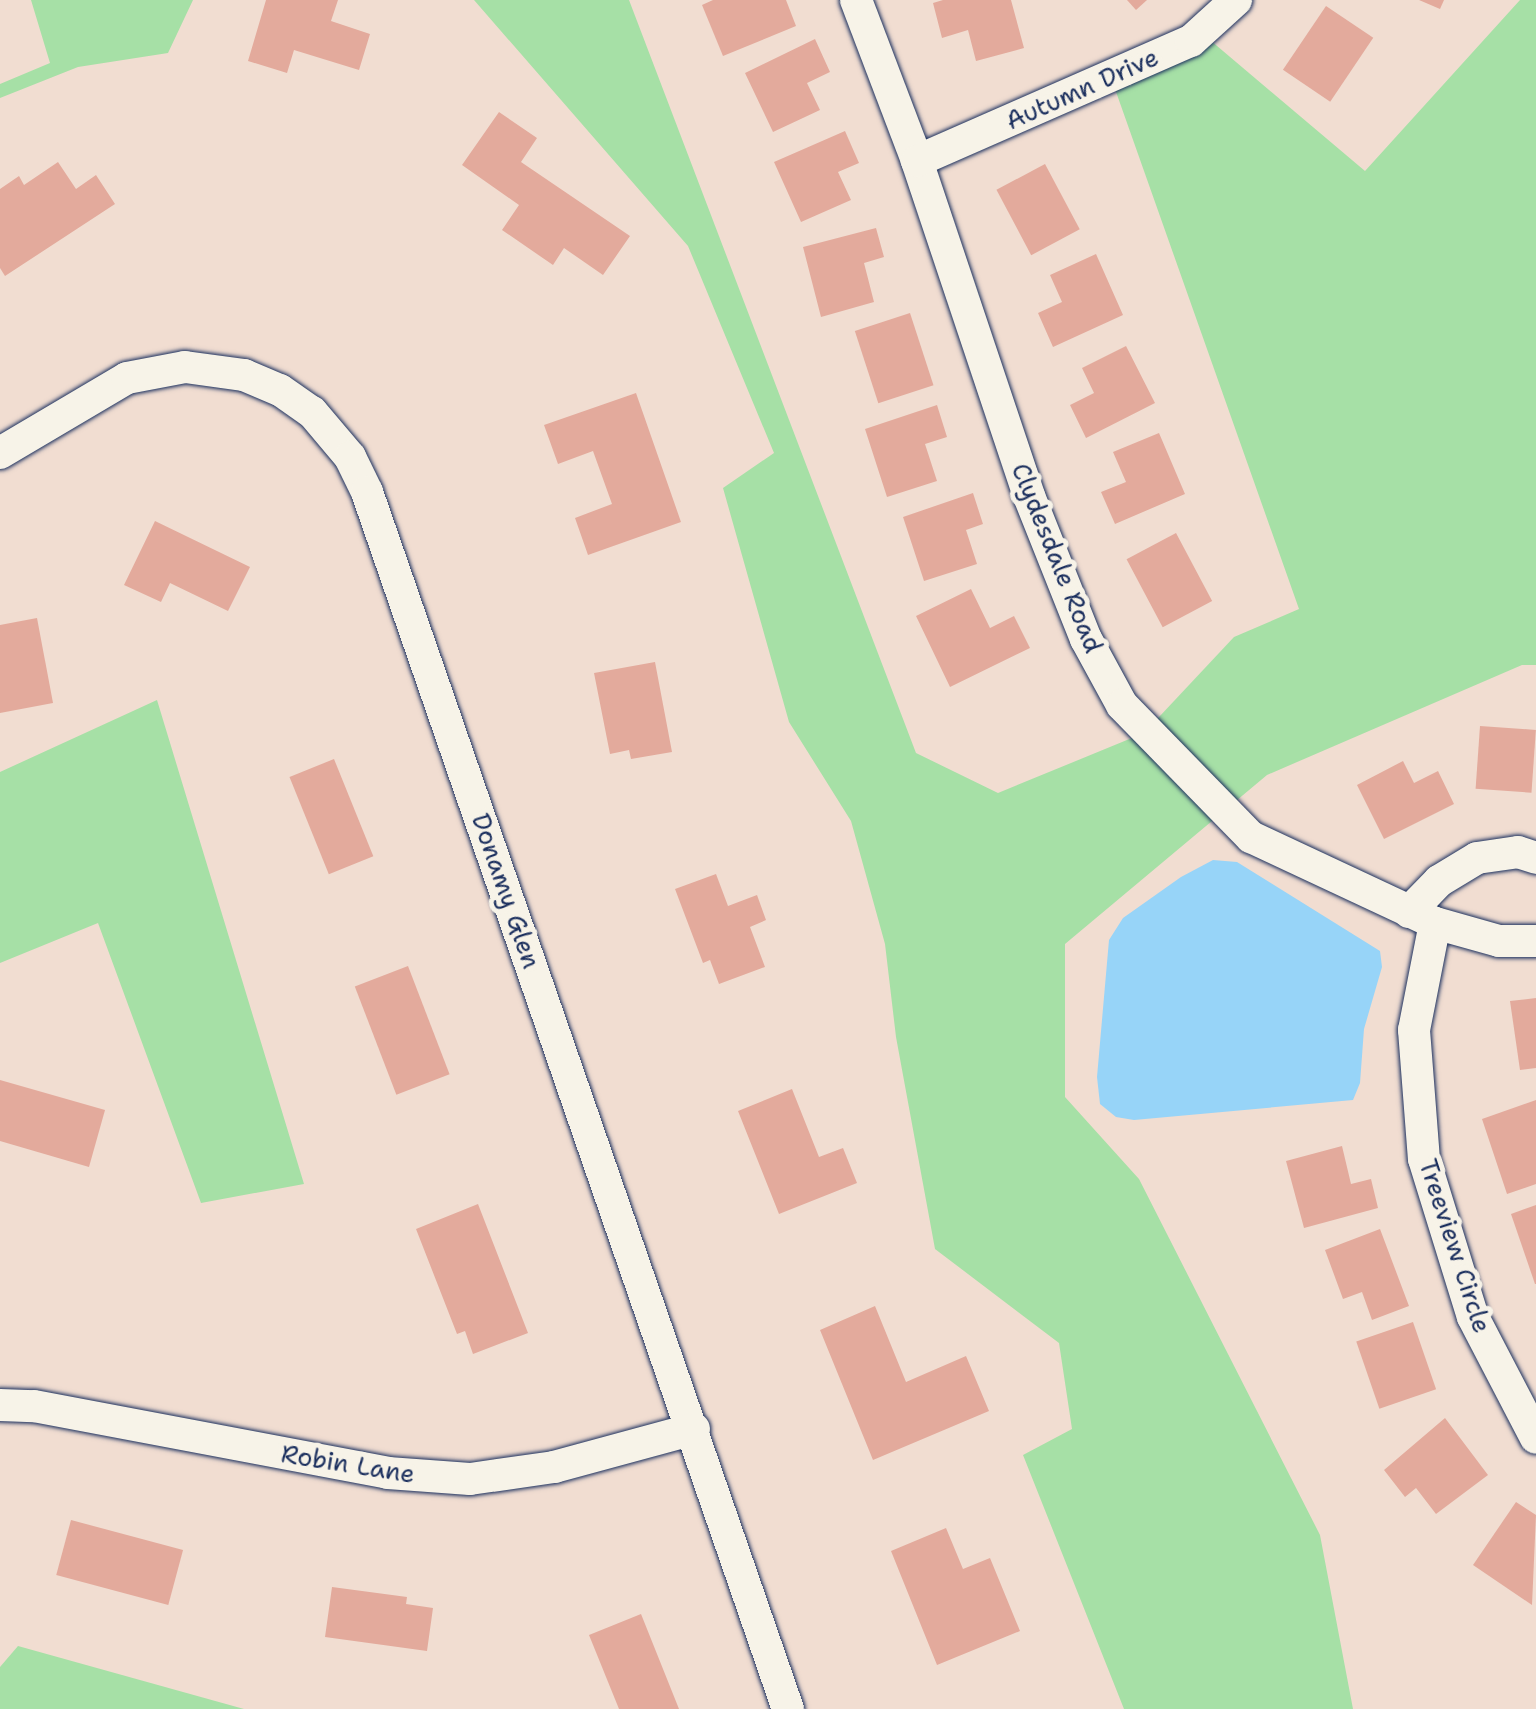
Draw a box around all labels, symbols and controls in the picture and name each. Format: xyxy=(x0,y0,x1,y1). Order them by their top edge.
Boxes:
street label: Autumn Drive xyxy=(1001,42,1163,136)
street label: Clydesdale Road xyxy=(1005,459,1109,657)
street label: Donamy Glen xyxy=(465,810,547,972)
street label: Treeview Circle xyxy=(1413,1155,1497,1337)
street label: Robin Lane xyxy=(279,1439,417,1489)

